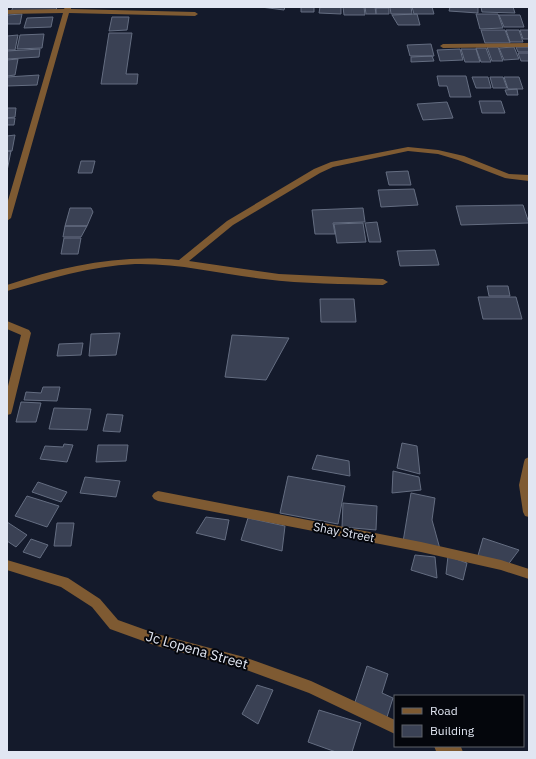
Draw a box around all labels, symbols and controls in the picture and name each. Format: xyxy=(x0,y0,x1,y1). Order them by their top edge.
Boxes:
street label: Shay Street xyxy=(312,519,376,545)
street label: Jc Lopena Street xyxy=(144,627,250,673)
legend xyxy=(394,695,524,747)
text: Road xyxy=(430,703,458,718)
text: Building xyxy=(430,723,475,738)

